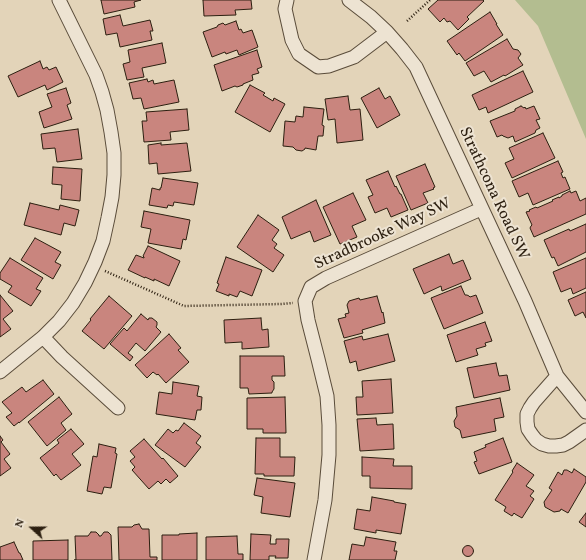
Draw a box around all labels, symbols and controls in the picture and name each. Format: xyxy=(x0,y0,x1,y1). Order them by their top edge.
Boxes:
street label: Strathcona Road SW xyxy=(454,125,532,263)
street label: Stradbrooke Way SW xyxy=(312,195,454,275)
north arrow xyxy=(12,508,52,548)
text: N xyxy=(12,517,29,530)

